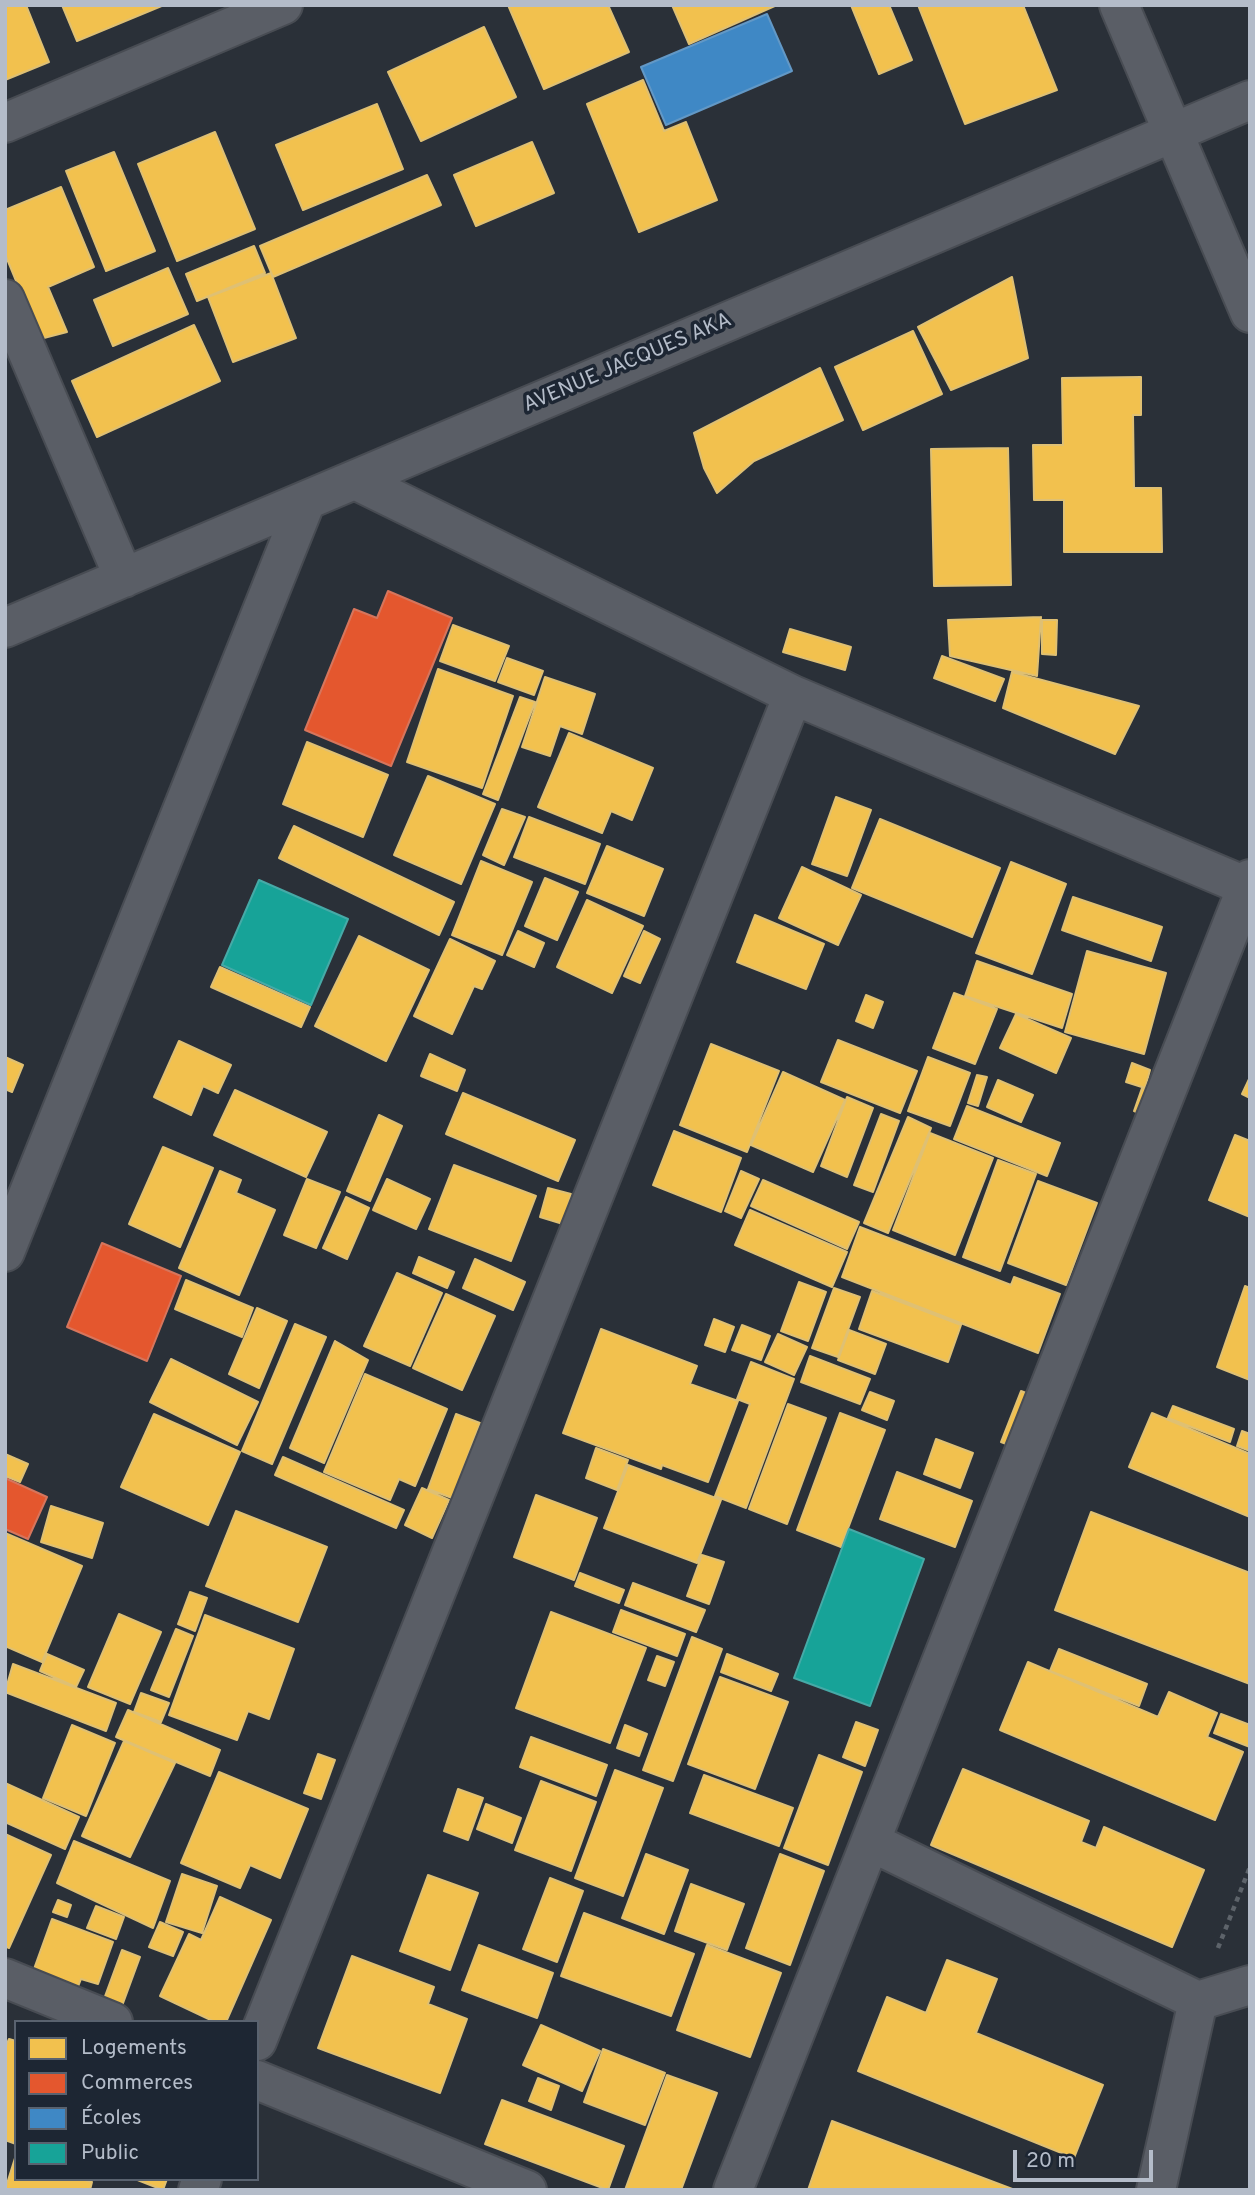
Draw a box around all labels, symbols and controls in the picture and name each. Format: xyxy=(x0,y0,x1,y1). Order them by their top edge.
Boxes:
street label: AVENUE JACQUES AKA xyxy=(520,309,736,419)
legend xyxy=(14,2020,259,2181)
text: Logements xyxy=(81,2035,187,2062)
text: Commerces xyxy=(81,2070,193,2097)
text: Écoles xyxy=(81,2105,142,2132)
scale bar xyxy=(1017,2136,1157,2180)
text: Public xyxy=(81,2140,139,2167)
text: 20 m xyxy=(1026,2148,1075,2175)

